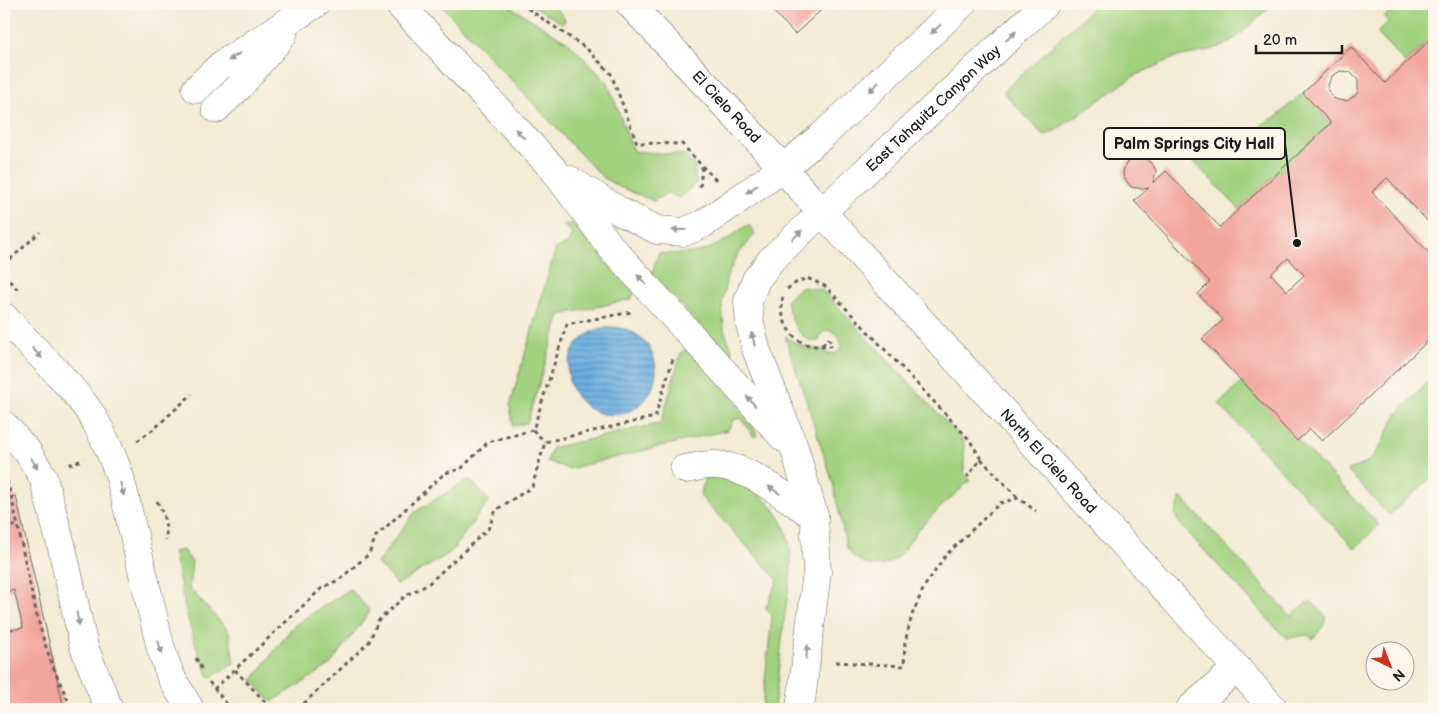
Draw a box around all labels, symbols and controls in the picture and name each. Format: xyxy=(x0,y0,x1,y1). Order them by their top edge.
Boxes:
scale bar xyxy=(1256,22,1342,54)
one-way arrow xyxy=(930,23,942,35)
one-way arrow xyxy=(1005,30,1017,42)
text: 20 m xyxy=(1263,31,1297,50)
street label: East Tahquitz Canyon Way xyxy=(862,41,1005,176)
one-way arrow xyxy=(227,52,240,62)
street label: El Cielo Road xyxy=(688,67,765,147)
one-way arrow xyxy=(868,81,880,93)
callout: Palm Springs City Hall xyxy=(1104,128,1285,159)
one-way arrow xyxy=(514,129,526,141)
text: Palm Springs City Hall xyxy=(1114,135,1274,154)
one-way arrow xyxy=(745,184,759,194)
one-way arrow xyxy=(671,227,687,235)
one-way arrow xyxy=(790,230,803,241)
one-way arrow xyxy=(636,275,648,287)
one-way arrow xyxy=(749,332,757,347)
one-way arrow xyxy=(31,347,43,359)
one-way arrow xyxy=(745,395,757,407)
street label: North El Cielo Road xyxy=(996,405,1101,517)
one-way arrow xyxy=(30,456,39,469)
one-way arrow xyxy=(118,481,126,496)
one-way arrow xyxy=(767,485,780,494)
one-way arrow xyxy=(74,611,82,626)
one-way arrow xyxy=(157,639,165,654)
north arrow xyxy=(1366,640,1416,690)
one-way arrow xyxy=(804,644,812,660)
text: N xyxy=(1389,665,1408,685)

